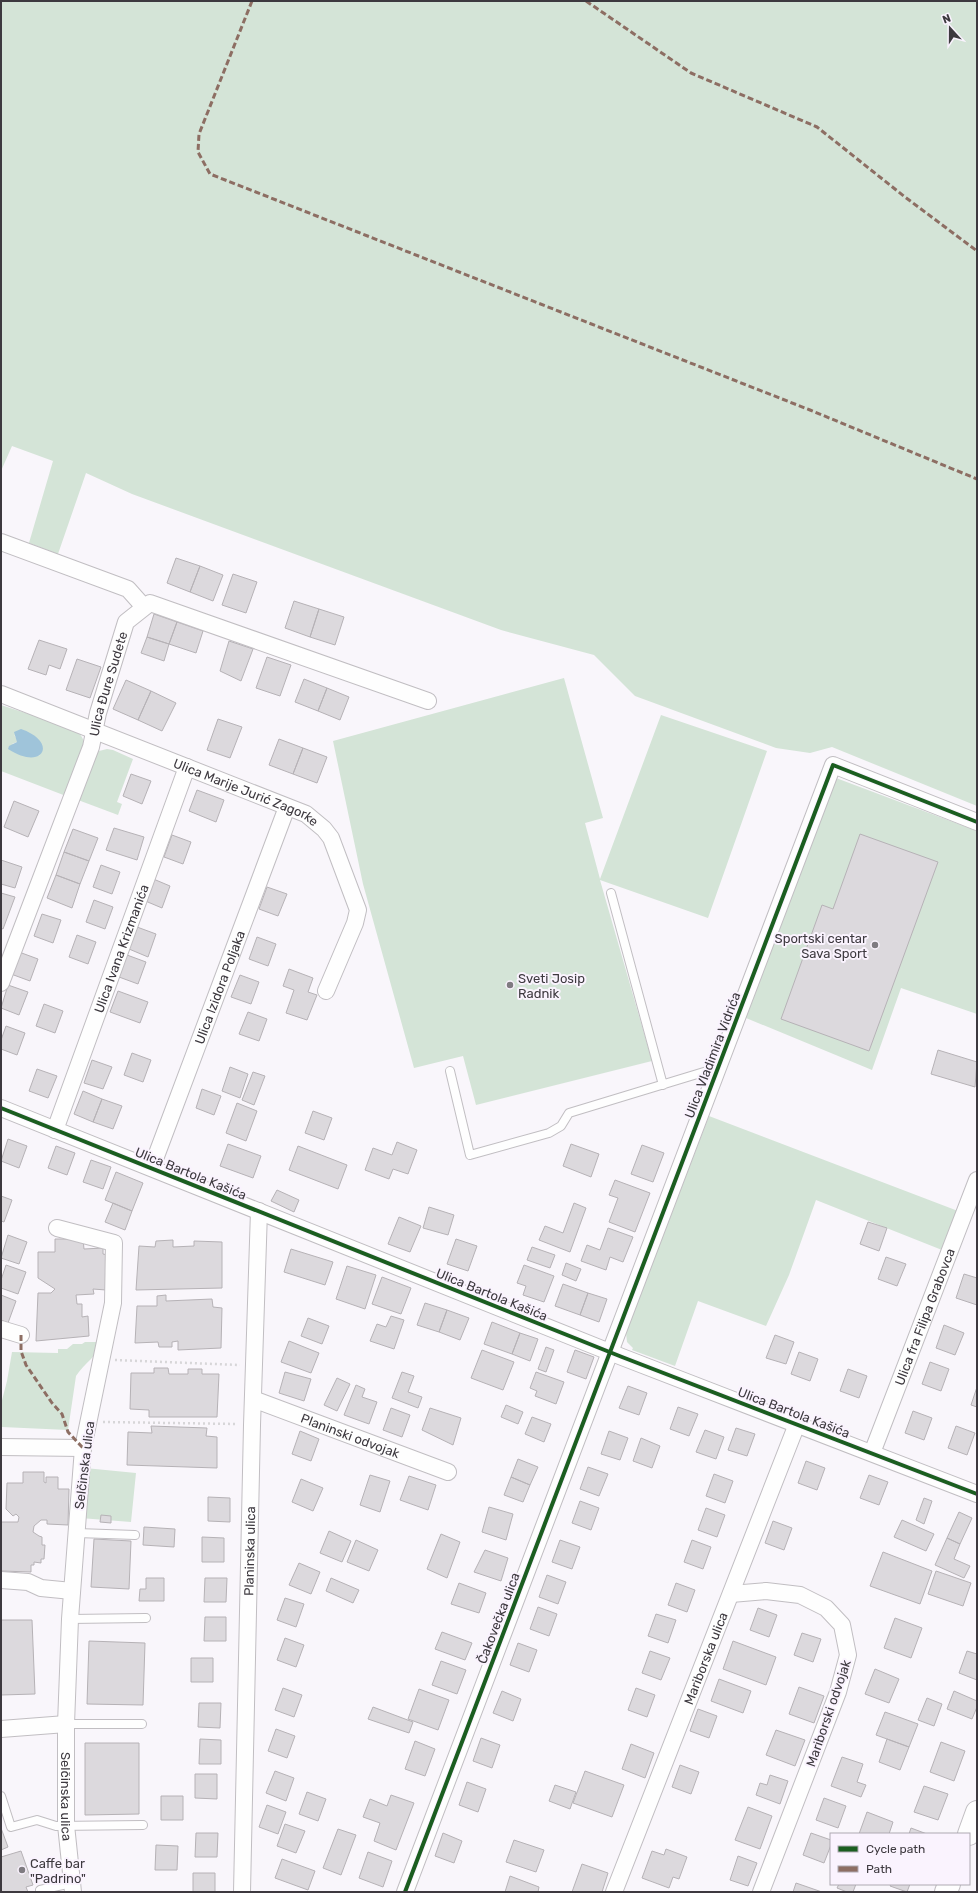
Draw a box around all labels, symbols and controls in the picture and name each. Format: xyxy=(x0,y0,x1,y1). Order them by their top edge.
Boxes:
north arrow xyxy=(930,8,970,48)
text: N xyxy=(941,12,953,27)
street label: Ulica Đure Sudete xyxy=(86,630,131,738)
street label: Ulica Marije Jurić Zagorke xyxy=(171,756,321,829)
street label: Ulica Ivana Krizmanića xyxy=(91,882,152,1015)
street label: Ulica Izidora Poljaka xyxy=(192,929,248,1046)
place label: Sportski centar Sava Sport xyxy=(775,931,867,961)
marker: Sportski centar Sava Sport xyxy=(870,940,880,950)
place label: Sveti Josip Radnik xyxy=(518,971,585,1001)
marker: Sveti Josip Radnik xyxy=(505,980,515,990)
street label: Ulica Vladimira Vidrića xyxy=(682,990,743,1120)
street label: Ulica Bartola Kašića xyxy=(133,1144,249,1203)
street label: Ulica fra Filipa Grabovca xyxy=(892,1246,958,1387)
street label: Ulica Bartola Kašića xyxy=(434,1265,550,1324)
street label: Ulica Bartola Kašića xyxy=(736,1384,852,1441)
street label: Planinski odvojak xyxy=(299,1411,402,1461)
street label: Selčinska ulica xyxy=(72,1420,97,1510)
street label: Planinska ulica xyxy=(241,1506,258,1596)
street label: Čakovečka ulica xyxy=(474,1571,523,1666)
street label: Mariborska ulica xyxy=(681,1610,731,1707)
street label: Mariborski odvojak xyxy=(803,1657,854,1769)
street label: Selčinska ulica xyxy=(58,1752,75,1842)
legend xyxy=(830,1833,970,1885)
text: Cycle path xyxy=(866,1842,925,1856)
place label: Caffe bar "Padrino" xyxy=(30,1856,86,1886)
text: Path xyxy=(866,1862,892,1876)
marker: Caffe bar "Padrino" xyxy=(17,1865,27,1875)

